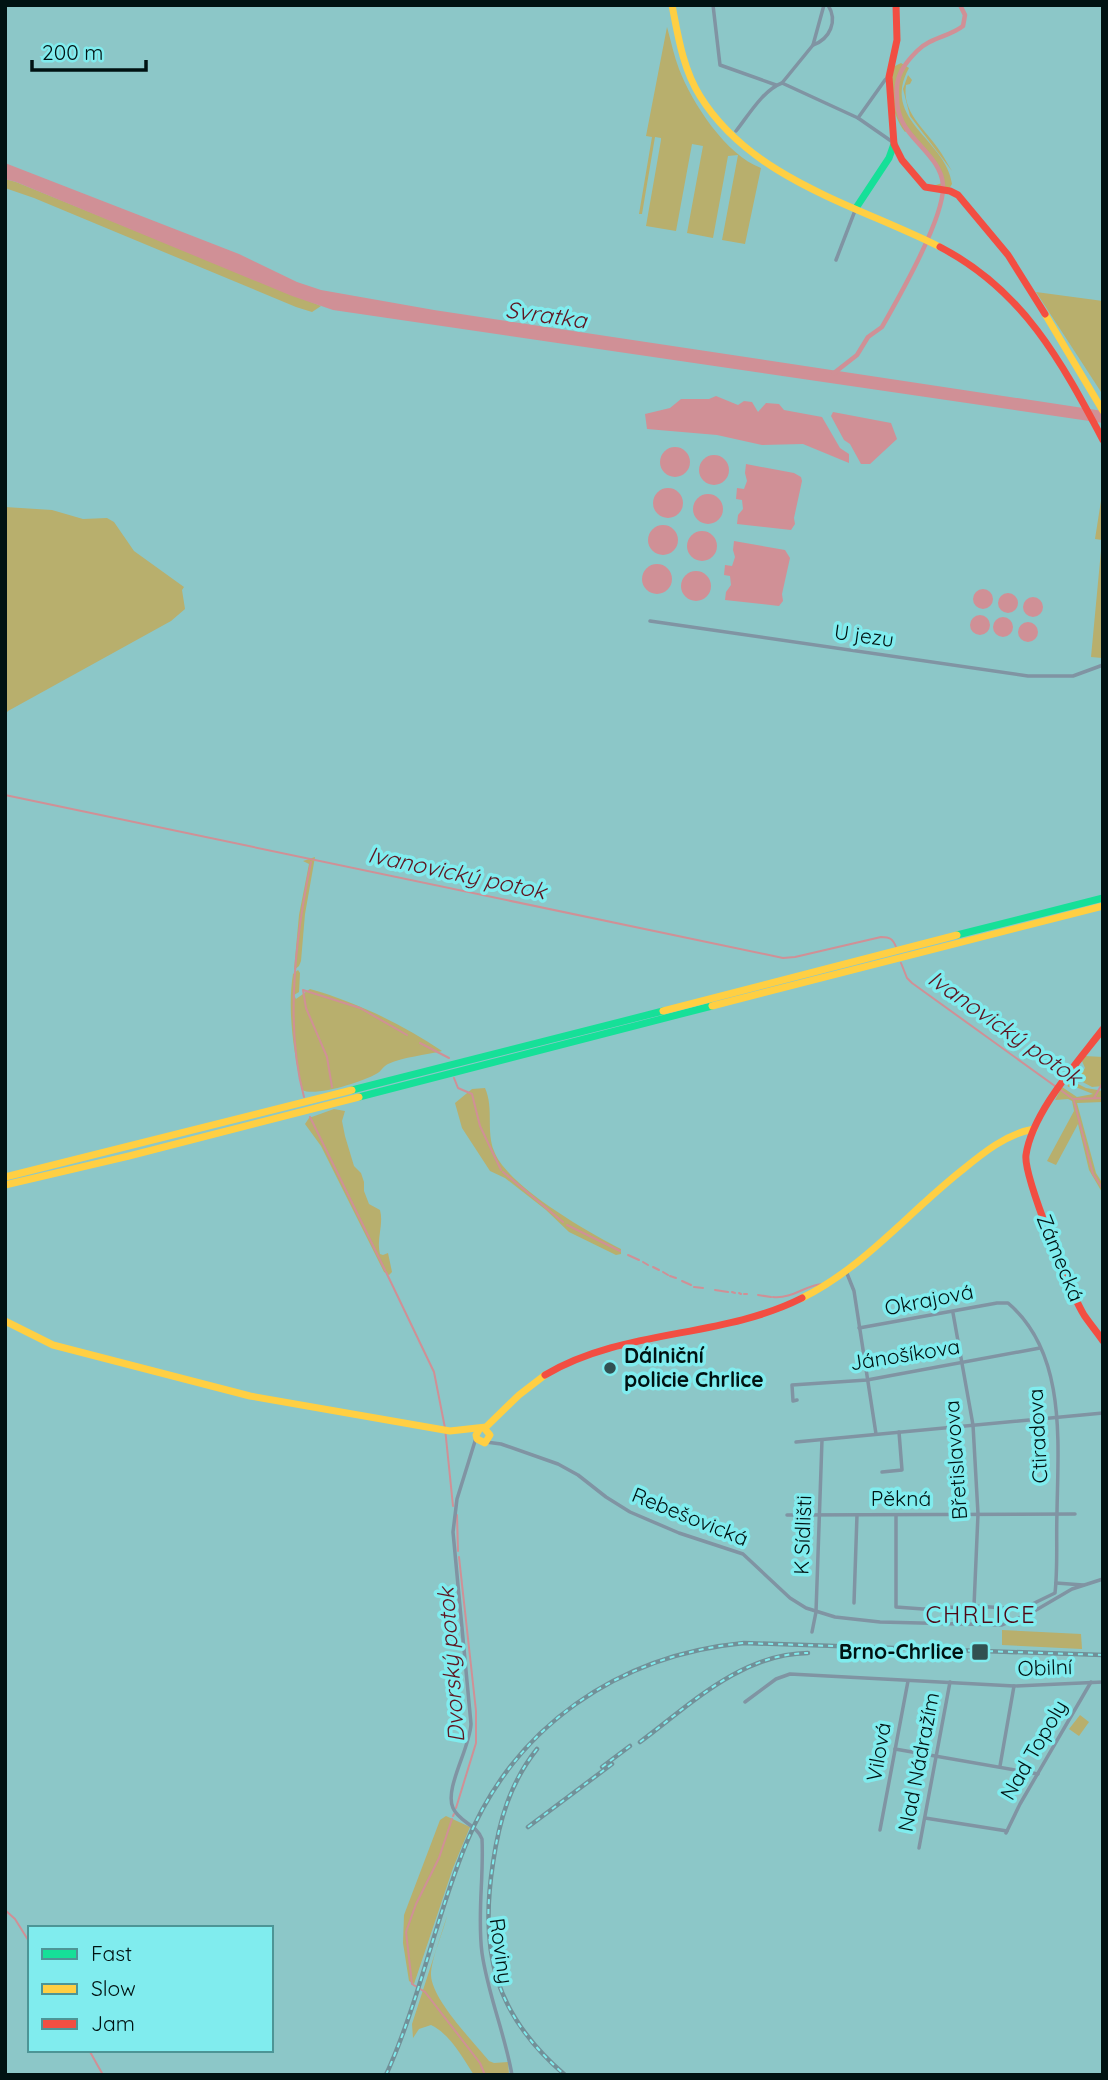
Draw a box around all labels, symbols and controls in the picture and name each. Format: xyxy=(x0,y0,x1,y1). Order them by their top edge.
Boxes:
scale bar xyxy=(32,28,145,72)
text: 200 m xyxy=(42,39,104,65)
water label: Svratka xyxy=(504,294,590,335)
street label: U jezu xyxy=(832,618,896,652)
water label: Ivanovický potok xyxy=(365,839,550,906)
water label: Ivanovický potok xyxy=(923,964,1089,1092)
street label: Zámecká xyxy=(1032,1210,1090,1305)
street label: Okrajová xyxy=(882,1278,975,1320)
street label: Jánošíkova xyxy=(848,1332,962,1376)
place label: Dálniční policie Chrlice xyxy=(624,1342,764,1392)
marker: Dálniční policie Chrlice xyxy=(602,1360,618,1376)
street label: Ctiradova xyxy=(1022,1388,1052,1484)
street label: Břetislavova xyxy=(938,1399,972,1521)
street label: Rebešovická xyxy=(628,1481,752,1551)
street label: Pěkná xyxy=(871,1485,931,1511)
street label: K Sídlišti xyxy=(788,1495,816,1575)
water label: Dvorský potok xyxy=(430,1585,470,1744)
district label: CHRLICE xyxy=(925,1599,1037,1629)
place label: Brno-Chrlice xyxy=(839,1638,964,1664)
marker: Brno-Chrlice xyxy=(970,1642,990,1662)
street label: Obilní xyxy=(1017,1653,1073,1681)
street label: Nad Nádražím xyxy=(892,1690,944,1834)
street label: Nad Topoly xyxy=(994,1695,1072,1804)
street label: Vilová xyxy=(860,1720,896,1783)
street label: Roviny xyxy=(485,1916,519,1985)
legend xyxy=(28,1926,273,2052)
text: Fast xyxy=(91,1940,132,1966)
text: Slow xyxy=(91,1975,136,2001)
text: Jam xyxy=(91,2010,135,2036)

